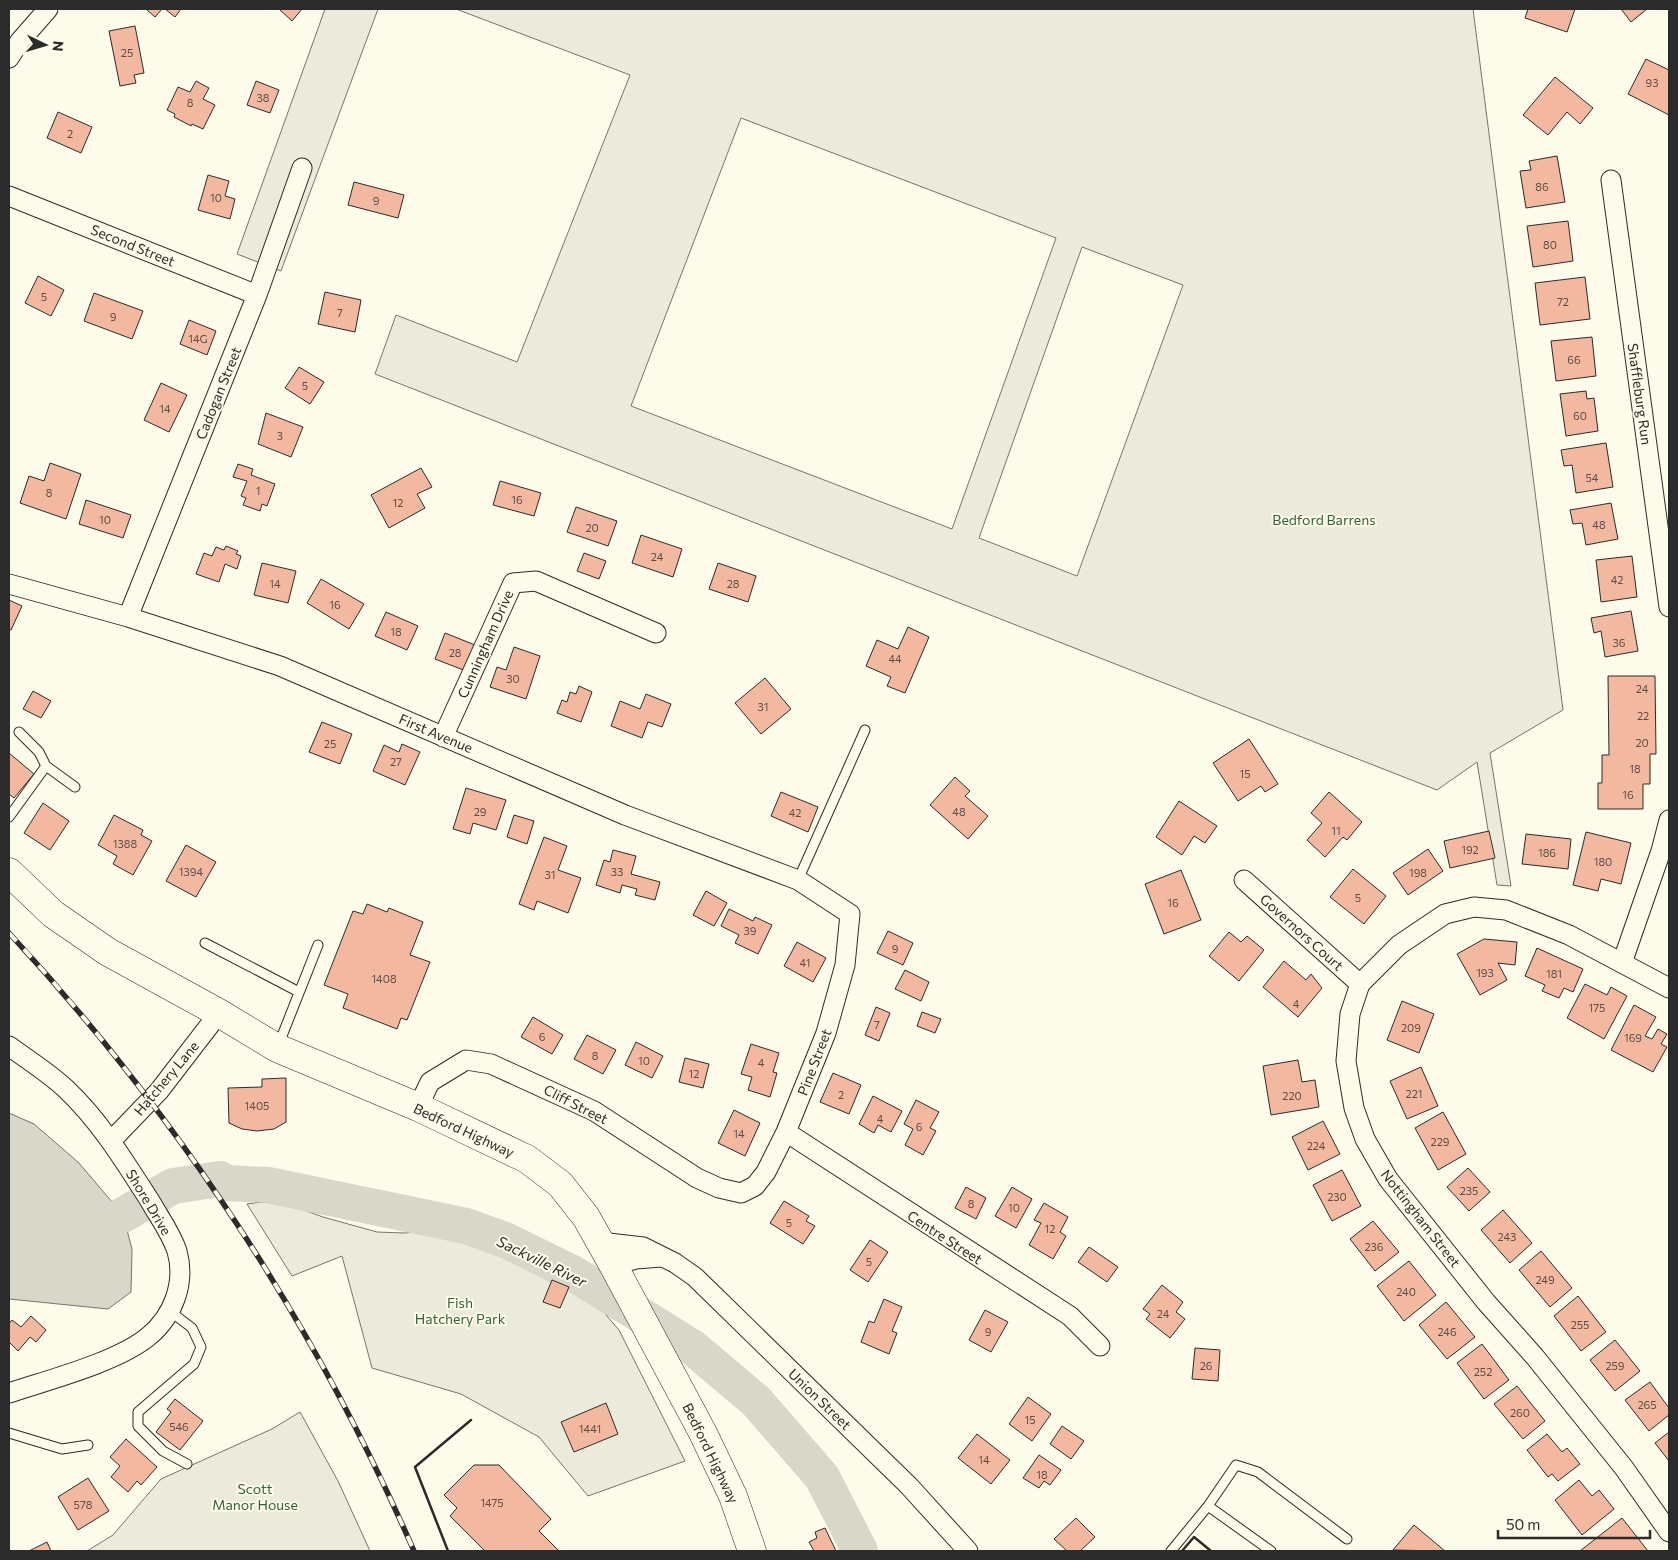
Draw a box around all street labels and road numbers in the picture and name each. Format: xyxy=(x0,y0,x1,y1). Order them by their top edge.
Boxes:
street label: Second Street xyxy=(88,220,178,270)
street label: Shaffleburg Run xyxy=(1624,342,1656,446)
street label: Cadogan Street xyxy=(192,344,244,442)
street label: Cunningham Drive xyxy=(453,587,517,701)
street label: First Avenue xyxy=(397,710,475,756)
street label: Governors Court xyxy=(1257,890,1347,974)
street label: Pine Street xyxy=(794,1026,835,1098)
street label: Hatchery Lane xyxy=(130,1037,202,1119)
street label: Cliff Street xyxy=(541,1081,611,1128)
street label: Bedford Highway xyxy=(411,1099,517,1161)
street label: Shore Drive xyxy=(123,1166,175,1238)
street label: Nottingham Street xyxy=(1378,1166,1465,1270)
street label: Centre Street xyxy=(904,1207,986,1268)
street label: Union Street xyxy=(785,1365,855,1433)
street label: Bedford Highway xyxy=(679,1400,743,1506)

